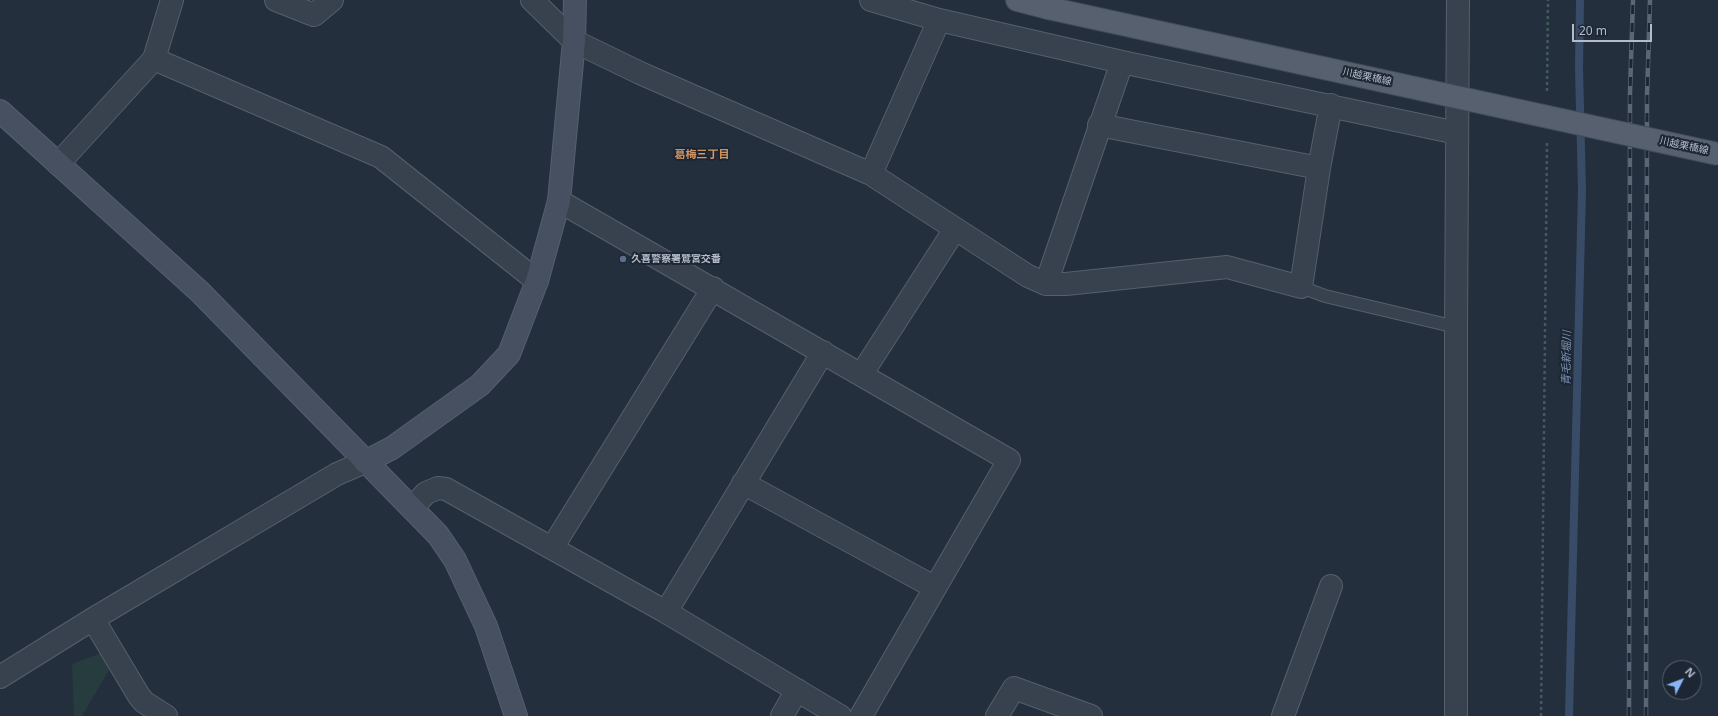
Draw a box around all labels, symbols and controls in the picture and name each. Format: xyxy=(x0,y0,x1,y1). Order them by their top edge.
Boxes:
scale bar xyxy=(1574,16,1654,42)
text: 20 m xyxy=(1579,22,1607,39)
street label: 川越栗橋線 xyxy=(1341,66,1393,88)
street label: 川越栗橋線 xyxy=(1658,135,1710,157)
district label: 葛梅三丁目 xyxy=(675,148,729,162)
place label: 久喜警察署鷲宮交番 xyxy=(631,253,721,265)
marker: 久喜警察署鷲宮交番 xyxy=(618,254,628,264)
water label: 青毛新堀川 xyxy=(1560,330,1574,386)
north arrow xyxy=(1662,660,1702,700)
text: N xyxy=(1682,664,1699,681)

